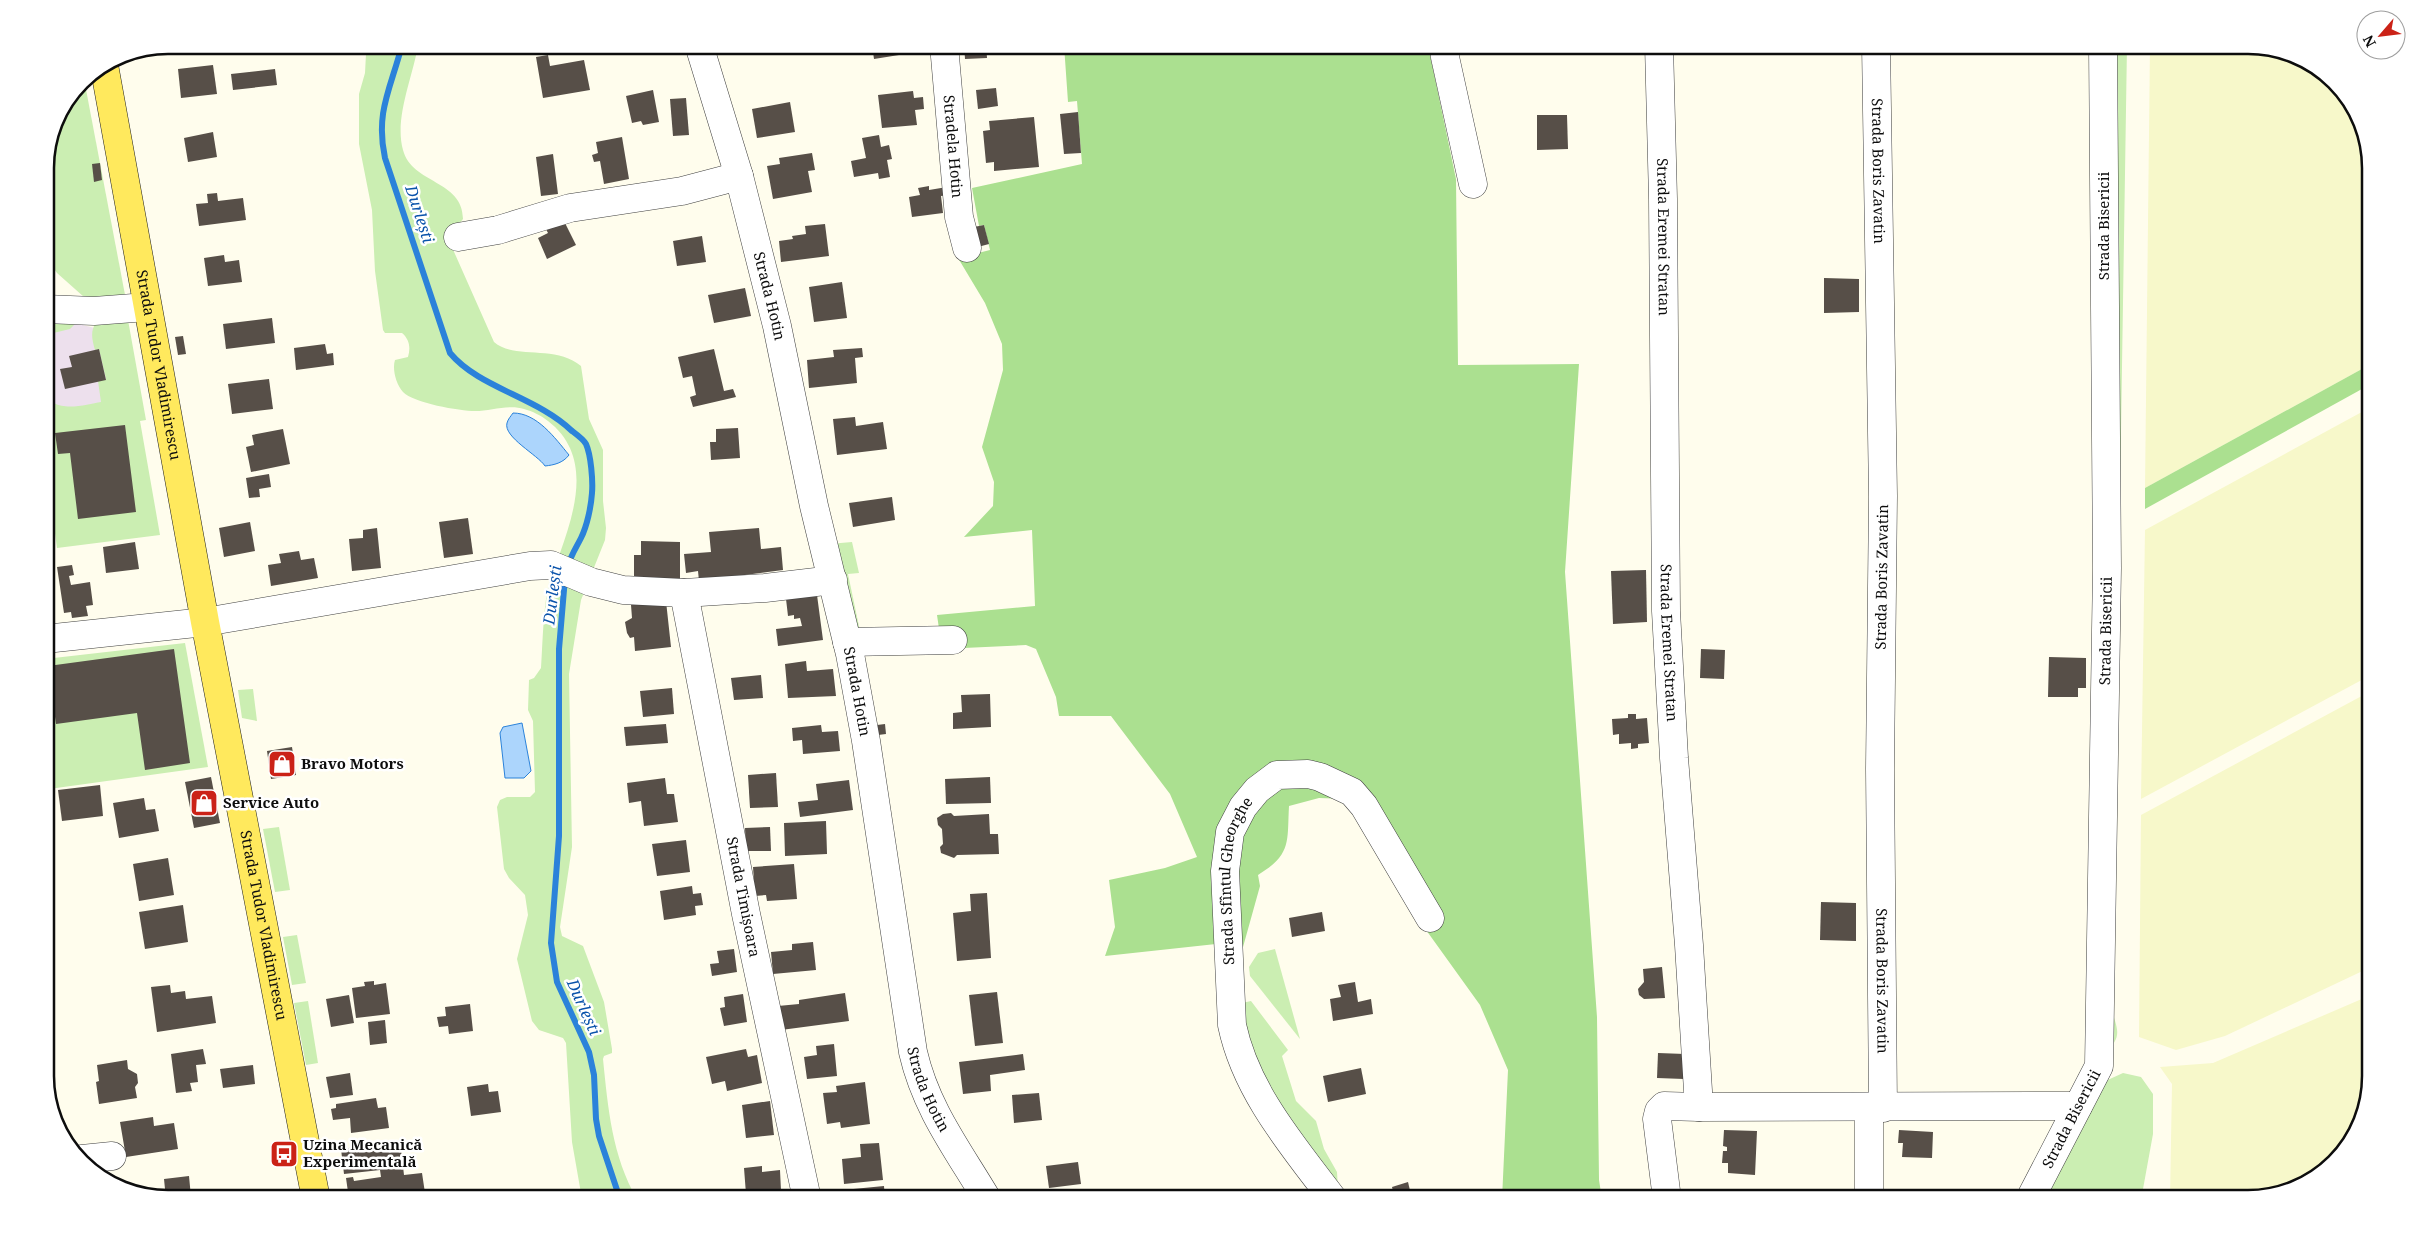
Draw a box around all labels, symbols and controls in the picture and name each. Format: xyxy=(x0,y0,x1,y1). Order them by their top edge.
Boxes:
north arrow xyxy=(2356,10,2406,60)
text: N xyxy=(2358,32,2380,51)
street label: Stradela Hotin xyxy=(939,94,968,199)
street label: Strada Boris Zavatin xyxy=(1868,98,1890,244)
street label: Strada Eremei Stratan xyxy=(1653,158,1675,316)
street label: Strada Bisericii xyxy=(2093,172,2113,280)
water label: Durlești xyxy=(400,181,440,246)
street label: Strada Hotin xyxy=(750,250,791,342)
street label: Strada Tudor Vladimirescu xyxy=(132,268,187,462)
street label: Strada Boris Zavatin xyxy=(1870,504,1892,650)
water label: Durlești xyxy=(537,564,567,627)
street label: Strada Eremei Stratan xyxy=(1657,564,1683,722)
street label: Strada Bisericii xyxy=(2094,576,2116,685)
street label: Strada Hotin xyxy=(840,645,876,738)
shop icon: Bravo Motors xyxy=(267,749,297,779)
place label: Bravo Motors xyxy=(301,753,404,773)
shop icon: Service Auto xyxy=(189,788,219,818)
place label: Service Auto xyxy=(223,792,319,812)
street label: Strada Sfîntul Gheorghe xyxy=(1214,792,1257,966)
street label: Strada Tudor Vladimirescu xyxy=(236,829,292,1022)
street label: Strada Timișoara xyxy=(723,835,765,959)
street label: Strada Boris Zavatin xyxy=(1872,908,1894,1054)
water label: Durlești xyxy=(561,974,606,1039)
street label: Strada Hotin xyxy=(903,1045,955,1136)
street label: Strada Bisericii xyxy=(2037,1066,2105,1171)
place label: Uzina Mecanică Experimentală xyxy=(303,1134,422,1171)
bus stop icon: Uzina Mecanică Experimentală xyxy=(269,1139,299,1169)

